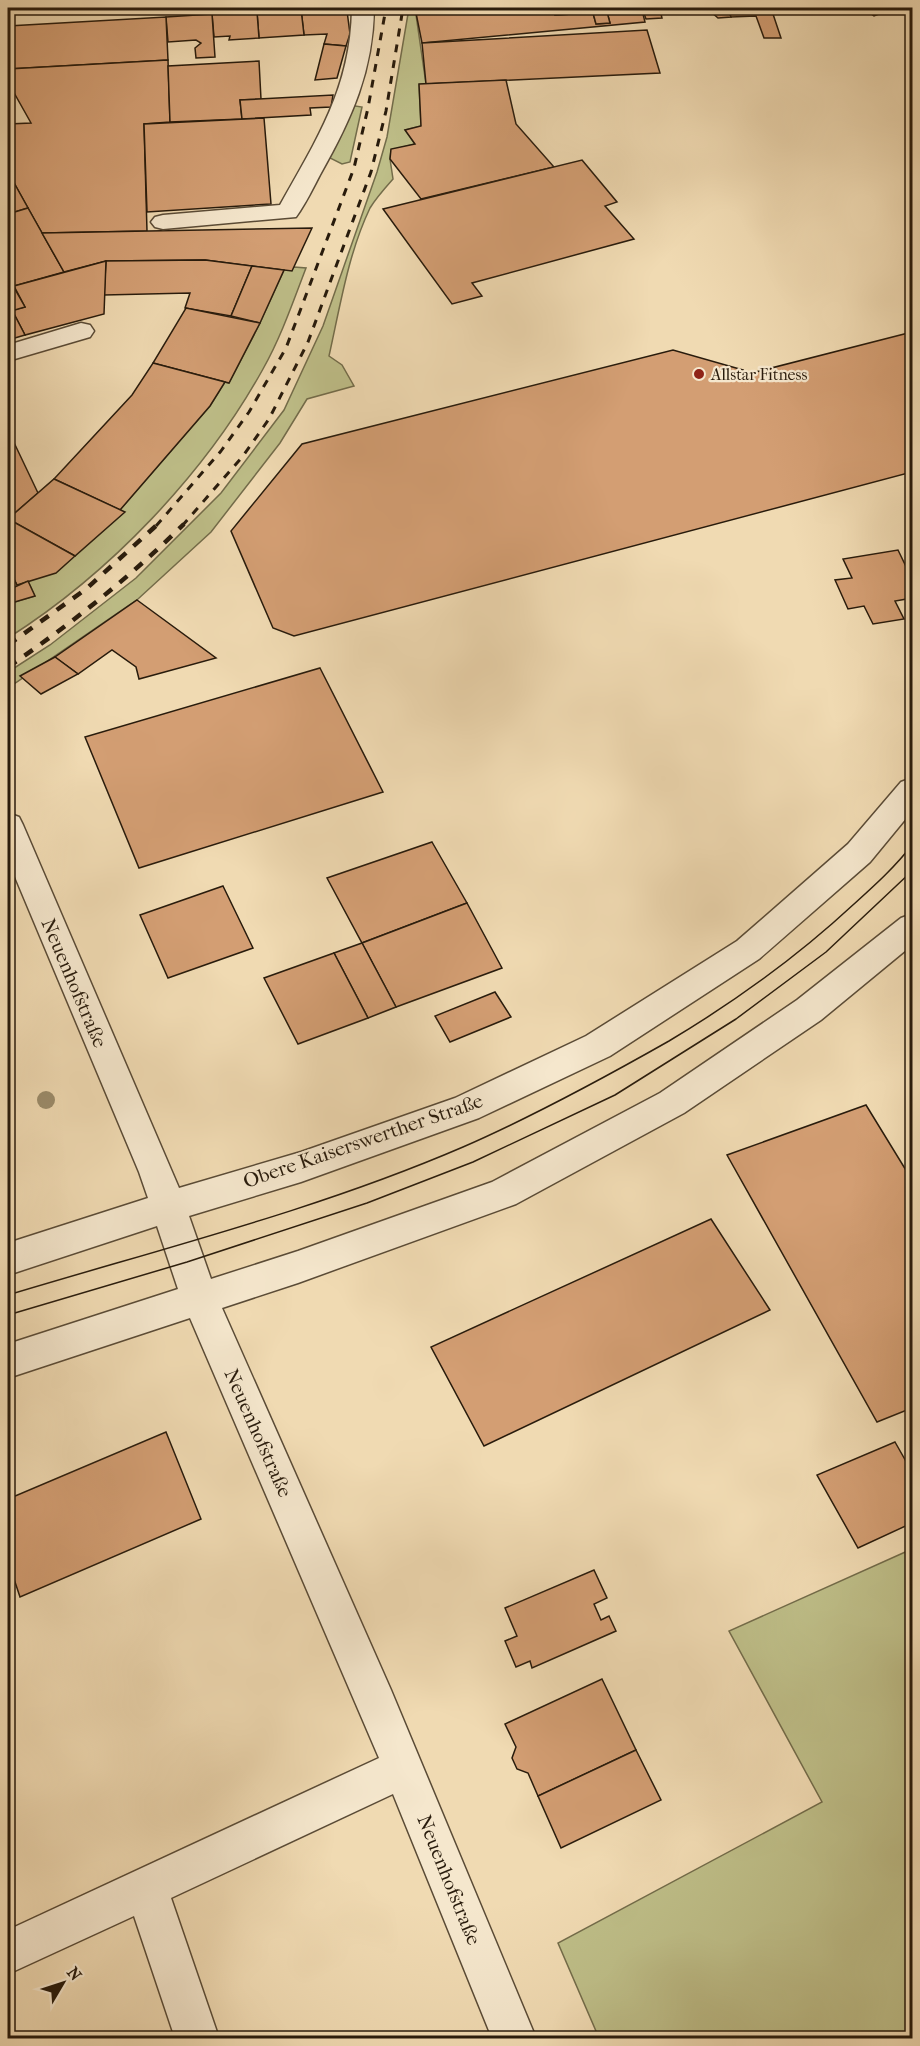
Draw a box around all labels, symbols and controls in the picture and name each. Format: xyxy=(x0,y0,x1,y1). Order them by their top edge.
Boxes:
place label: Allstar Fitness xyxy=(710,365,807,384)
marker: Allstar Fitness xyxy=(692,367,706,381)
street label: Neuenhofstraße xyxy=(36,915,112,1051)
street label: Obere Kaiserswerther Straße xyxy=(240,1089,486,1193)
street label: Neuenhofstraße xyxy=(219,1365,297,1501)
street label: Neuenhofstraße xyxy=(412,1812,486,1948)
north arrow xyxy=(33,1953,93,2013)
text: N xyxy=(63,1963,86,1985)

